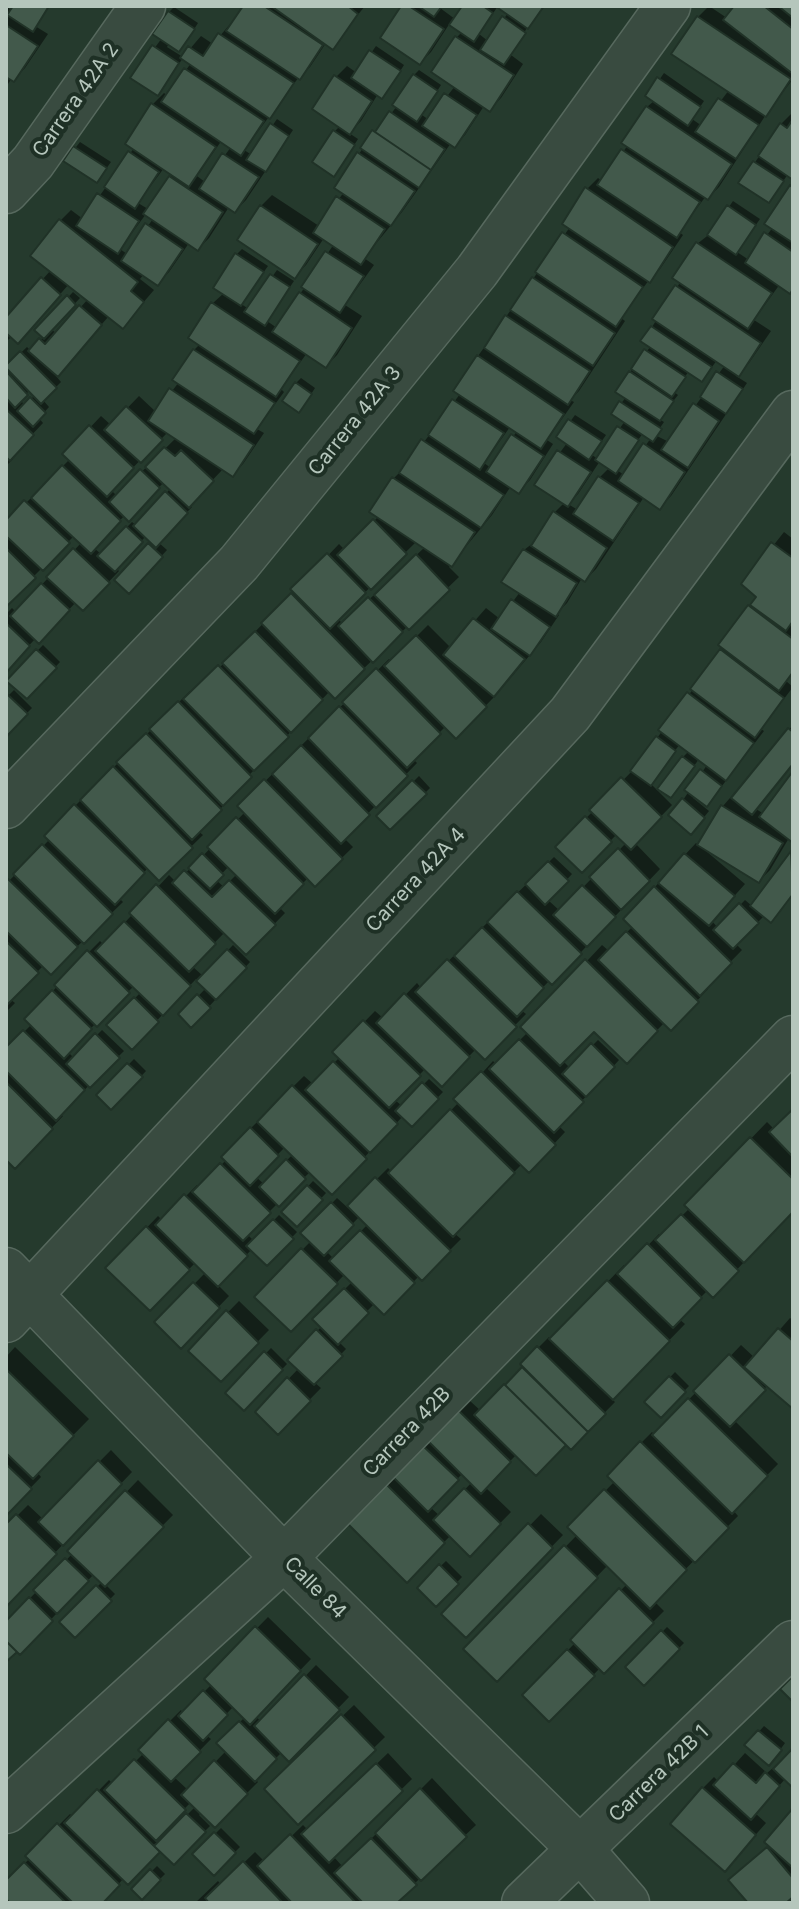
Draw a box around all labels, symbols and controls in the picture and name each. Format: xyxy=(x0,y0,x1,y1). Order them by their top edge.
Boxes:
street label: Carrera 42A 2 xyxy=(28,38,124,162)
street label: Carrera 42A 3 xyxy=(304,361,406,481)
street label: Carrera 42A 4 xyxy=(361,823,471,937)
street label: Carrera 42B xyxy=(358,1382,456,1482)
street label: Calle 84 xyxy=(279,1552,351,1624)
street label: Carrera 42B 1 xyxy=(604,1721,714,1827)

